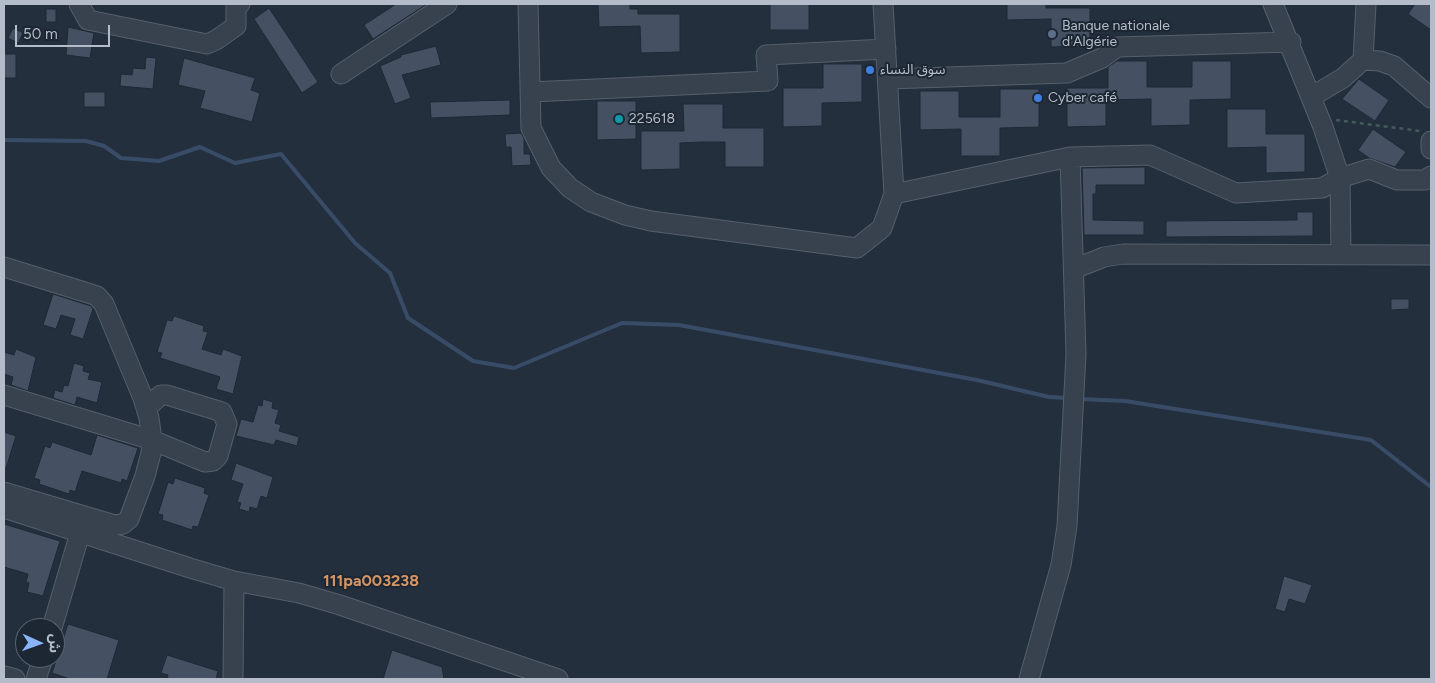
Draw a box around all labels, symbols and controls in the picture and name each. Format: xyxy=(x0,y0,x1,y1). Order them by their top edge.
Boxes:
scale bar xyxy=(18,15,112,47)
place label: Banque nationale d'Algérie xyxy=(1062,18,1170,50)
text: 50 m xyxy=(23,25,58,43)
marker: Banque nationale d'Algérie xyxy=(1046,28,1058,40)
place label: سوق النساء xyxy=(880,62,945,78)
marker: سوق النساء xyxy=(864,64,876,76)
place label: Cyber café xyxy=(1048,90,1117,106)
marker: Cyber café xyxy=(1032,92,1044,104)
place label: 225618 xyxy=(629,111,675,127)
marker: 225618 xyxy=(613,113,625,125)
district label: 111pa003238 xyxy=(323,571,419,591)
north arrow xyxy=(15,618,65,668)
text: ش xyxy=(46,634,63,653)

